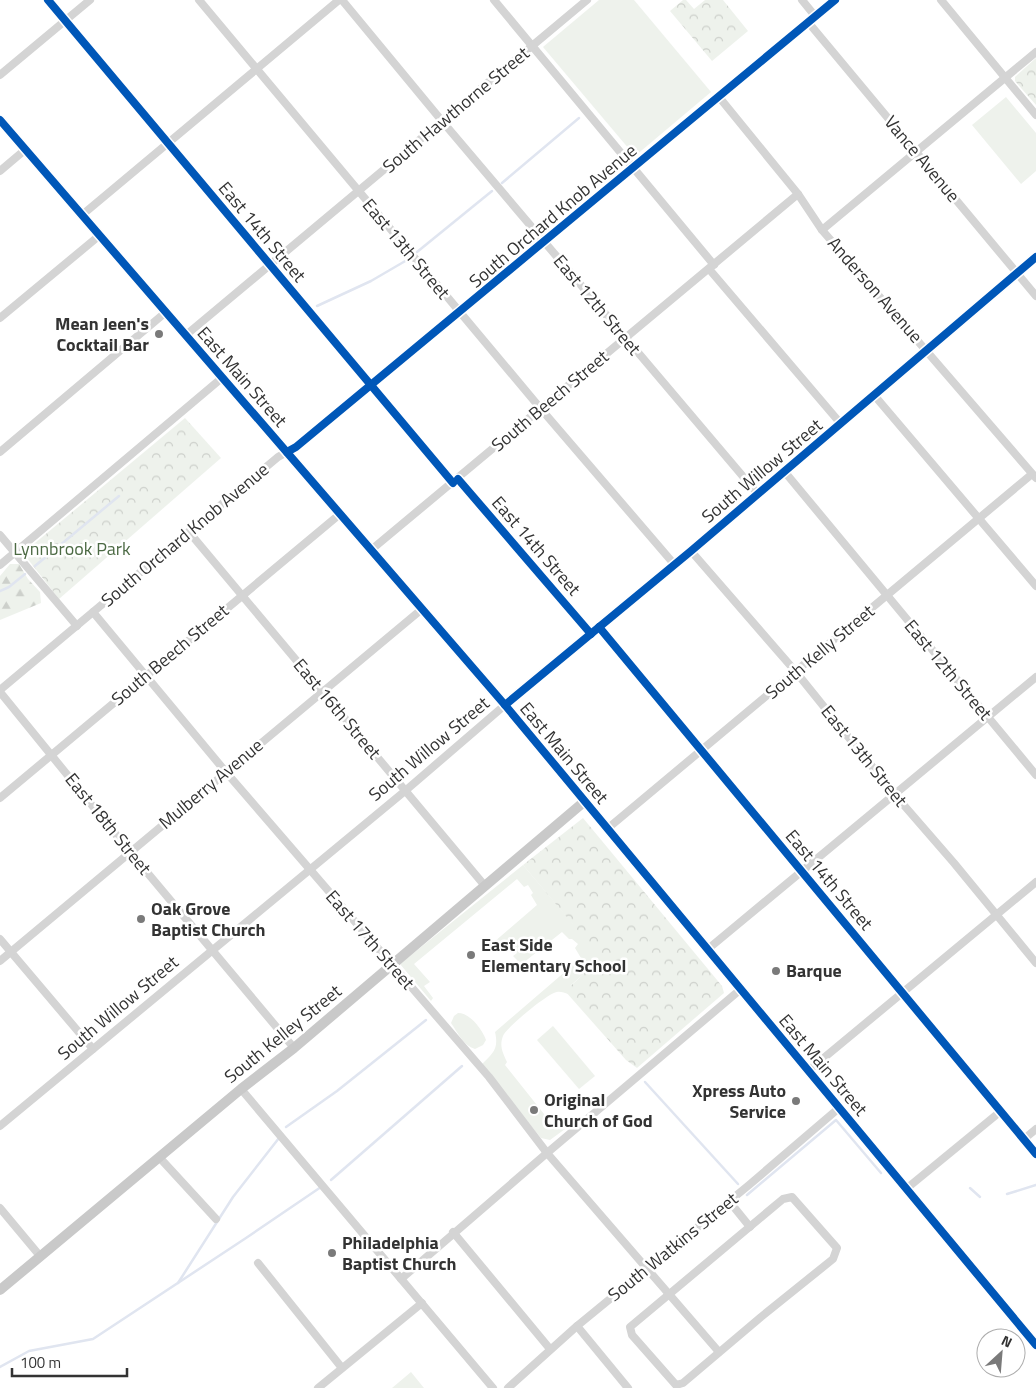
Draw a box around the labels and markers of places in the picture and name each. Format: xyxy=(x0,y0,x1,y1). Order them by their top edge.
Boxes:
place label: Mean Jeen's Cocktail Bar xyxy=(55,310,149,358)
marker: Mean Jeen's Cocktail Bar xyxy=(153,328,165,340)
place label: Oak Grove Baptist Church xyxy=(151,895,266,943)
marker: Oak Grove Baptist Church xyxy=(135,913,147,925)
place label: East Side Elementary School xyxy=(481,931,626,979)
marker: East Side Elementary School xyxy=(465,949,477,961)
place label: Barque xyxy=(786,957,842,984)
marker: Barque xyxy=(770,965,782,977)
place label: Xpress Auto Service xyxy=(692,1077,786,1125)
place label: Original Church of God xyxy=(544,1086,653,1134)
marker: Xpress Auto Service xyxy=(790,1095,802,1107)
marker: Original Church of God xyxy=(528,1104,540,1116)
place label: Philadelphia Baptist Church xyxy=(342,1229,457,1277)
marker: Philadelphia Baptist Church xyxy=(326,1247,338,1259)

